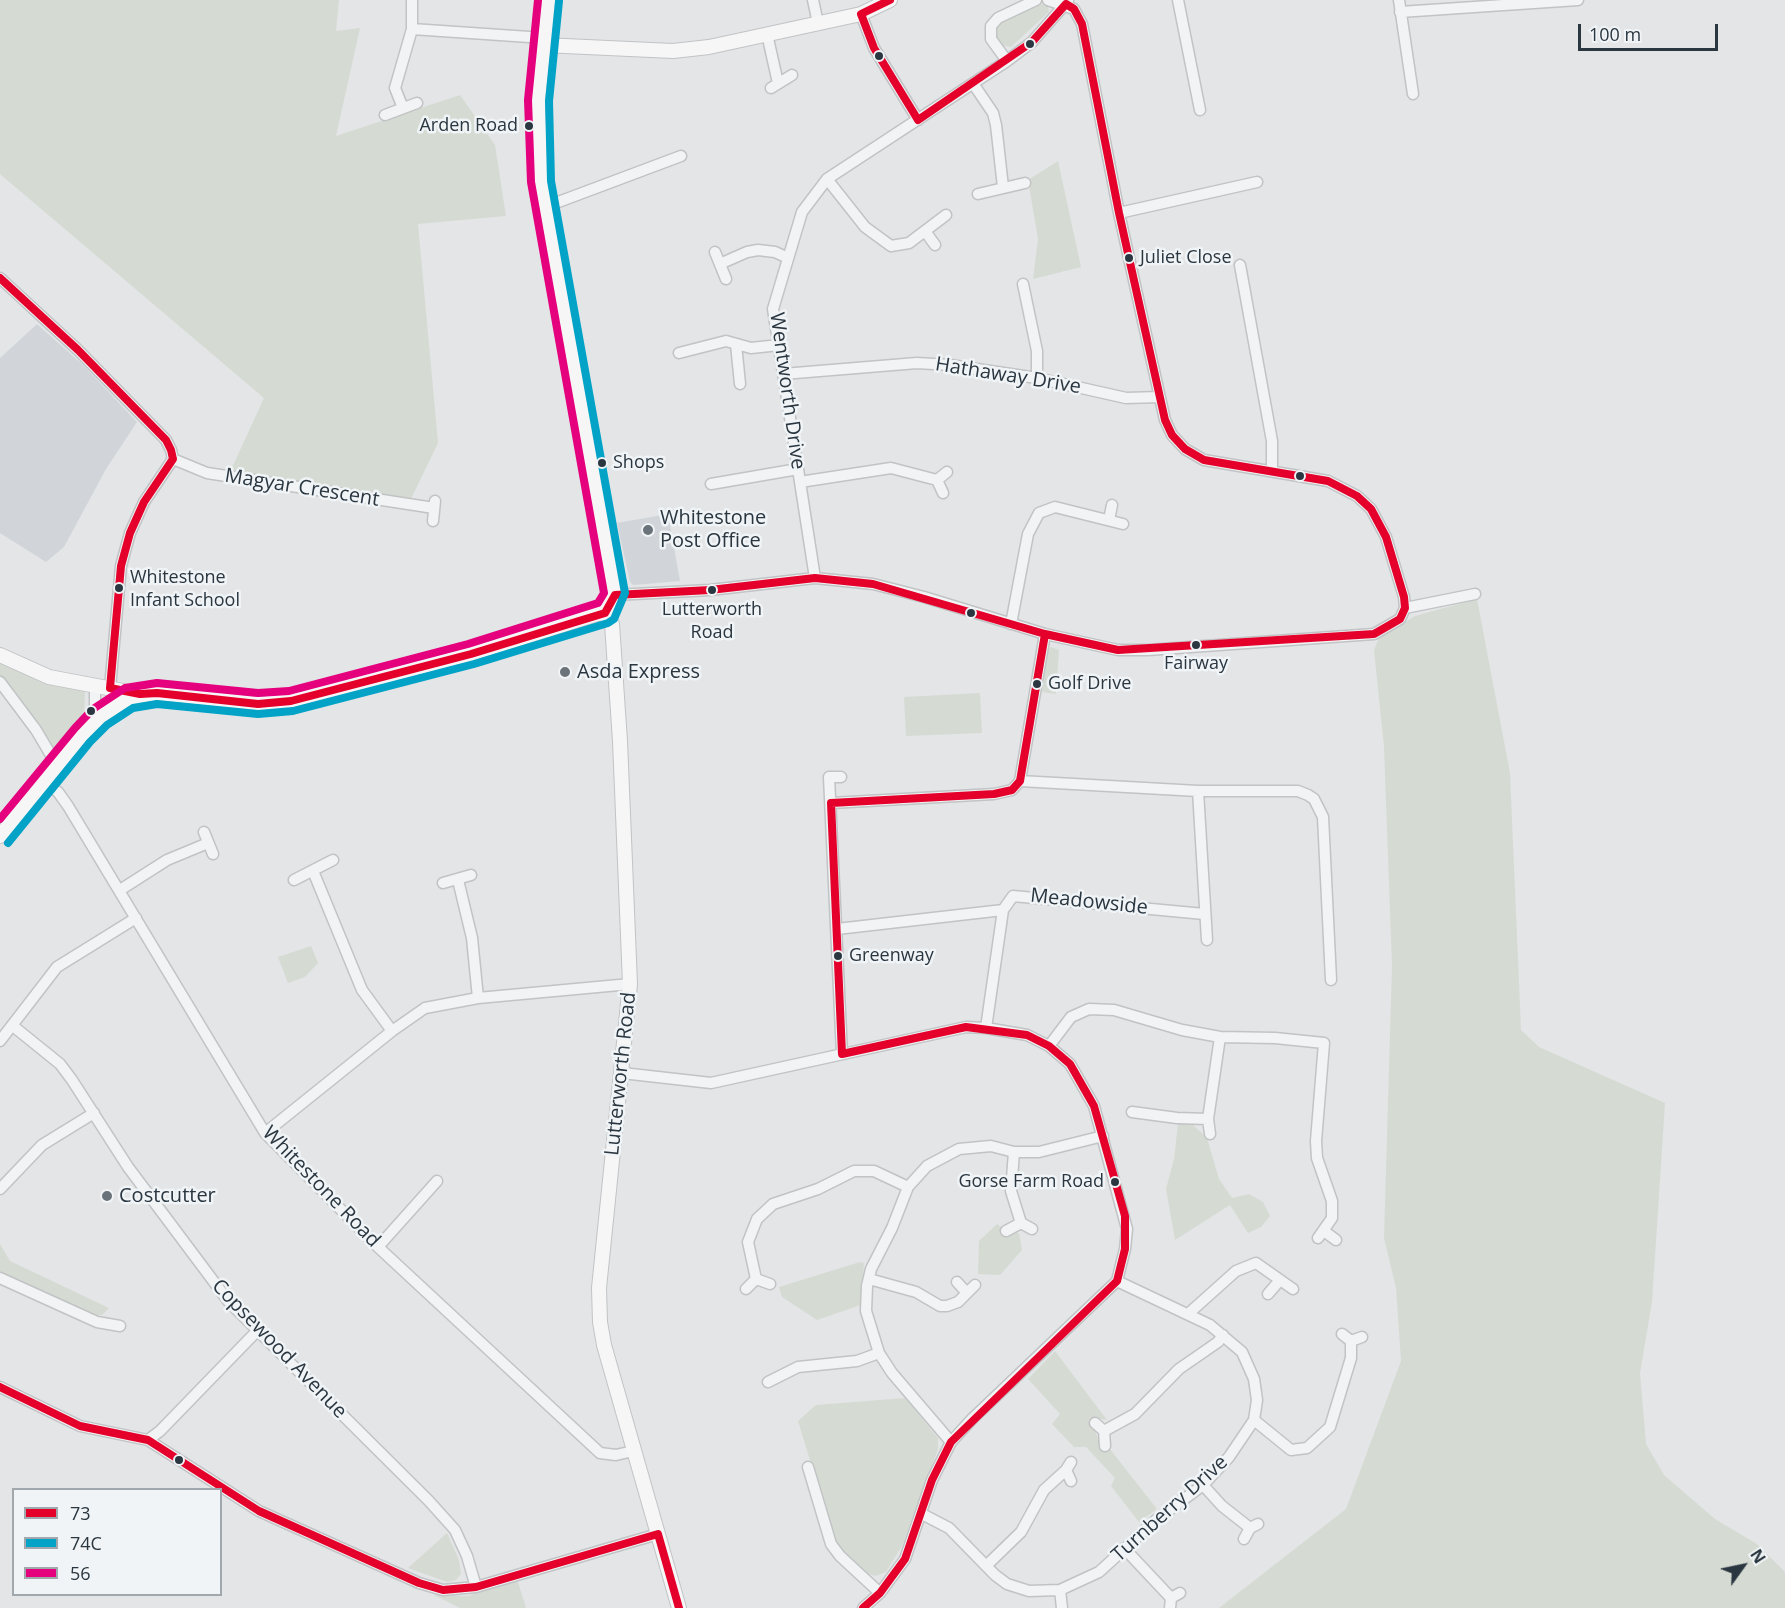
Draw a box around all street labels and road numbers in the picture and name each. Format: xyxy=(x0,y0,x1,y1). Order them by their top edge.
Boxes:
street label: Wentworth Drive xyxy=(764,311,810,471)
street label: Hathaway Drive xyxy=(933,353,1083,399)
street label: Magyar Crescent xyxy=(223,464,381,512)
street label: Meadowside xyxy=(1029,884,1149,920)
street label: Lutterworth Road xyxy=(600,991,642,1157)
street label: Whitestone Road xyxy=(257,1121,385,1253)
street label: Copsewood Avenue xyxy=(206,1274,352,1424)
street label: Turnberry Drive xyxy=(1107,1451,1233,1567)

